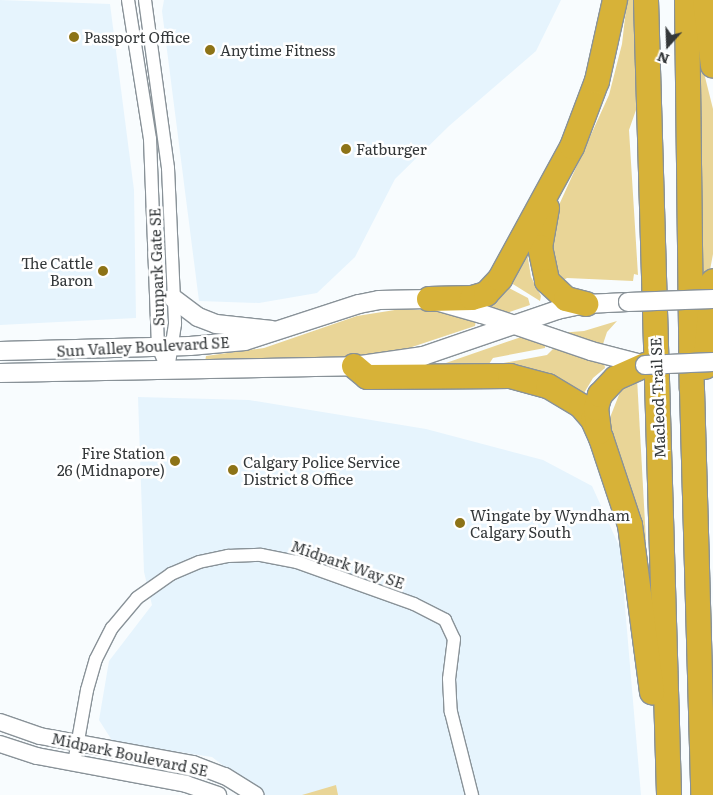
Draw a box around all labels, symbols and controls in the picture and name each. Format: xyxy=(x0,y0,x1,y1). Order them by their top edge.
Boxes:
north arrow xyxy=(643,20,693,70)
place label: Passport Office xyxy=(84,28,190,46)
marker: Passport Office xyxy=(68,31,80,43)
place label: Anytime Fitness xyxy=(220,41,335,59)
marker: Anytime Fitness xyxy=(204,44,216,56)
text: N xyxy=(654,48,672,71)
place label: Fatburger xyxy=(356,140,427,158)
marker: Fatburger xyxy=(340,143,352,155)
street label: Sunpark Gate SE xyxy=(145,208,167,326)
place label: The Cattle Baron xyxy=(21,253,93,288)
marker: The Cattle Baron xyxy=(97,265,109,277)
street label: Sun Valley Boulevard SE xyxy=(56,332,230,360)
street label: Macleod Trail SE xyxy=(646,337,668,459)
place label: Fire Station 26 (Midnapore) xyxy=(57,443,165,478)
place label: Calgary Police Service District 8 Office xyxy=(243,452,400,487)
marker: Fire Station 26 (Midnapore) xyxy=(169,455,181,467)
marker: Calgary Police Service District 8 Office xyxy=(227,464,239,476)
place label: Wingate by Wyndham Calgary South xyxy=(470,505,630,540)
marker: Wingate by Wyndham Calgary South xyxy=(454,517,466,529)
street label: Midpark Way SE xyxy=(289,536,407,592)
street label: Midpark Boulevard SE xyxy=(50,729,210,779)

